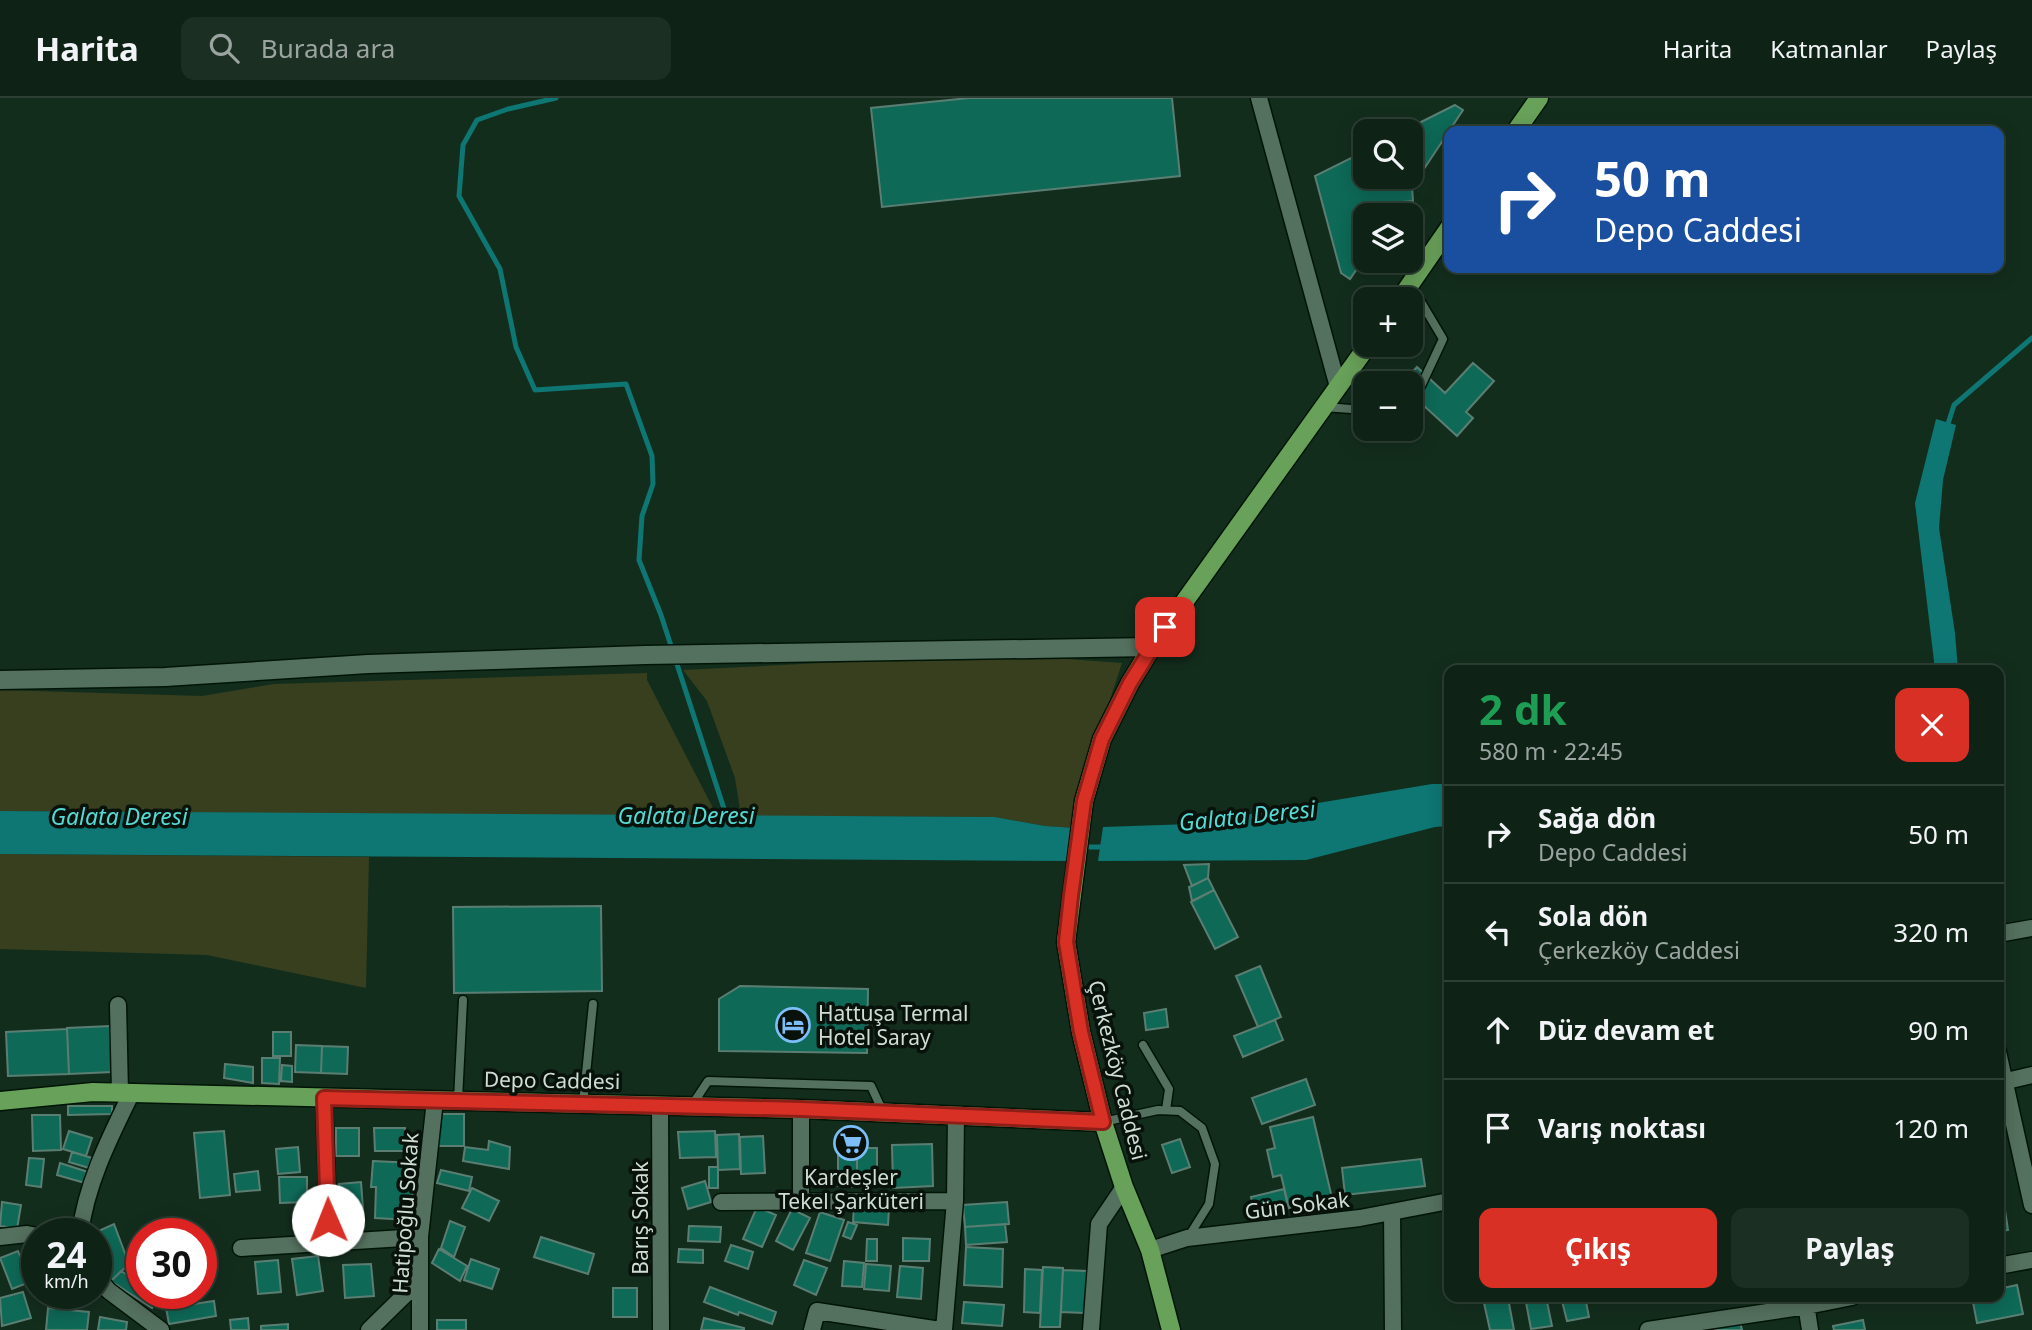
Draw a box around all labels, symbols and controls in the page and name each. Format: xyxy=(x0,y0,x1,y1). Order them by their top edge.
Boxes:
search box xyxy=(181,17,671,80)
text: Harita xyxy=(35,26,139,71)
icon: search xyxy=(205,29,243,67)
text: Burada ara xyxy=(261,30,395,66)
text: Harita xyxy=(1663,32,1732,65)
text: Katmanlar xyxy=(1770,32,1888,65)
text: Paylaş xyxy=(1926,32,1997,65)
map controls xyxy=(1353,119,1423,441)
button: search xyxy=(1353,119,1423,189)
text: 50 m xyxy=(1594,145,1711,211)
icon: right xyxy=(1479,154,1570,245)
button: layers xyxy=(1353,203,1423,273)
text: Depo Caddesi xyxy=(1594,208,1802,251)
button: + xyxy=(1353,287,1423,357)
button: − xyxy=(1353,371,1423,441)
pin xyxy=(1135,597,1195,657)
icon: arrive xyxy=(1146,608,1184,646)
text: 2 dk xyxy=(1479,680,1567,737)
button: close xyxy=(1895,688,1969,762)
text: 580 m · 22:45 xyxy=(1479,735,1623,767)
water label: Galata Deresi xyxy=(1177,792,1318,838)
water label: Galata Deresi xyxy=(617,799,756,831)
water label: Galata Deresi xyxy=(50,800,189,832)
text: Sağa dön xyxy=(1538,800,1656,836)
icon: right xyxy=(1479,815,1517,853)
text: 50 m xyxy=(1908,816,1969,852)
text: Depo Caddesi xyxy=(1538,836,1687,868)
text: Sola dön xyxy=(1538,898,1648,934)
icon: left xyxy=(1479,913,1517,951)
text: 320 m xyxy=(1893,914,1969,950)
text: Çerkezköy Caddesi xyxy=(1538,934,1740,966)
street label: Çerkezköy Caddesi xyxy=(1082,977,1154,1163)
place label: Hattuşa Termal Hotel Saray xyxy=(818,999,968,1051)
hotel icon: Hattuşa Termal Hotel Saray xyxy=(774,1006,812,1044)
icon: ahead xyxy=(1479,1011,1517,1049)
text: Düz devam et xyxy=(1538,1012,1714,1048)
text: 90 m xyxy=(1908,1012,1969,1048)
street label: Depo Caddesi xyxy=(484,1065,620,1095)
icon: arrive xyxy=(1479,1109,1517,1147)
text: Varış noktası xyxy=(1538,1110,1706,1146)
text: 120 m xyxy=(1893,1110,1969,1146)
supermarket icon: Kardeşler Tekel Şarküteri xyxy=(832,1124,870,1162)
street label: Hatipoğlu Sokak xyxy=(385,1131,425,1294)
street label: Barış Sokak xyxy=(626,1160,654,1275)
place label: Kardeşler Tekel Şarküteri xyxy=(778,1163,924,1215)
position arrow xyxy=(291,1183,365,1257)
street label: Gün Sokak xyxy=(1243,1185,1352,1225)
button: Çıkış xyxy=(1479,1208,1717,1288)
button: Paylaş xyxy=(1731,1208,1969,1288)
speed limit sign: 30 xyxy=(126,1218,217,1309)
text: 24 xyxy=(46,1231,87,1278)
text: km/h xyxy=(44,1269,89,1293)

